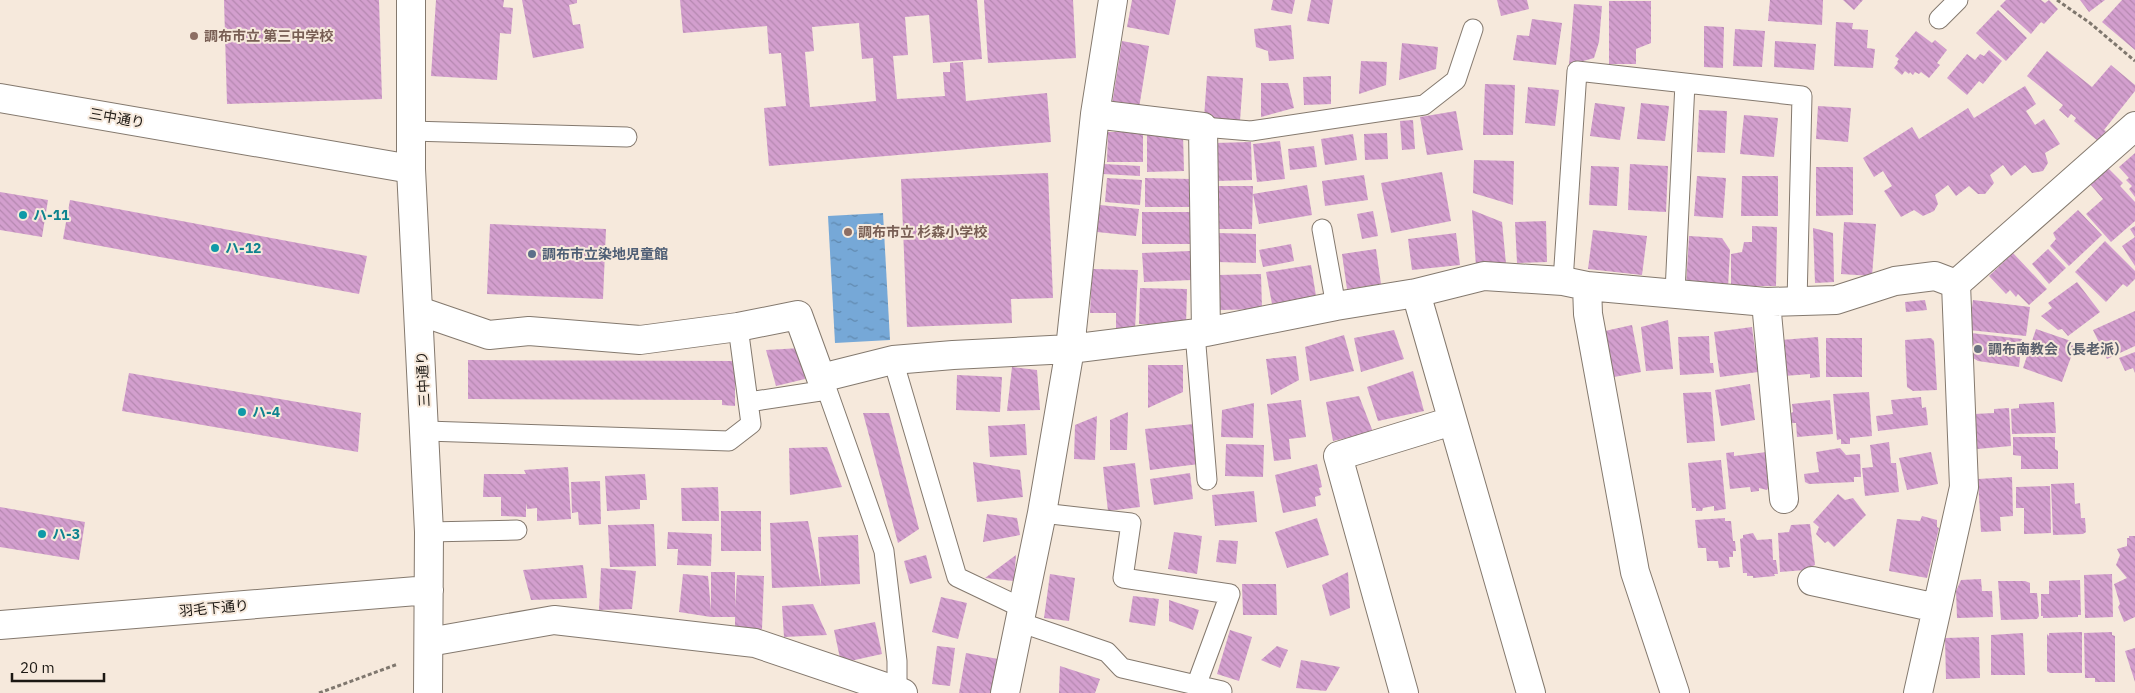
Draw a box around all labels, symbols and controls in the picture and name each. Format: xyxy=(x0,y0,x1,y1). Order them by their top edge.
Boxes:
place label: 調布市立 第三中学校 xyxy=(204,27,333,45)
marker: 調布市立 第三中学校 xyxy=(188,30,200,42)
street label: 三中通り xyxy=(88,104,146,132)
place label: ハ-11 xyxy=(33,206,70,224)
marker: ハ-11 xyxy=(17,209,29,221)
place label: 調布市立 杉森小学校 xyxy=(858,223,987,241)
marker: 調布市立 杉森小学校 xyxy=(842,226,854,238)
place label: ハ-12 xyxy=(225,239,261,257)
marker: ハ-12 xyxy=(209,242,221,254)
place label: 調布市立染地児童館 xyxy=(542,245,668,263)
marker: 調布市立染地児童館 xyxy=(526,248,538,260)
place label: 調布南教会（長老派） xyxy=(1988,340,2128,358)
marker: 調布南教会（長老派） xyxy=(1972,343,1984,355)
street label: 三中通り xyxy=(413,351,433,407)
place label: ハ-4 xyxy=(252,403,280,421)
marker: ハ-4 xyxy=(236,406,248,418)
place label: ハ-3 xyxy=(52,525,80,543)
marker: ハ-3 xyxy=(36,528,48,540)
street label: 羽毛下通り xyxy=(178,596,250,620)
scale bar xyxy=(12,650,105,682)
text: 20 m xyxy=(20,658,55,677)

